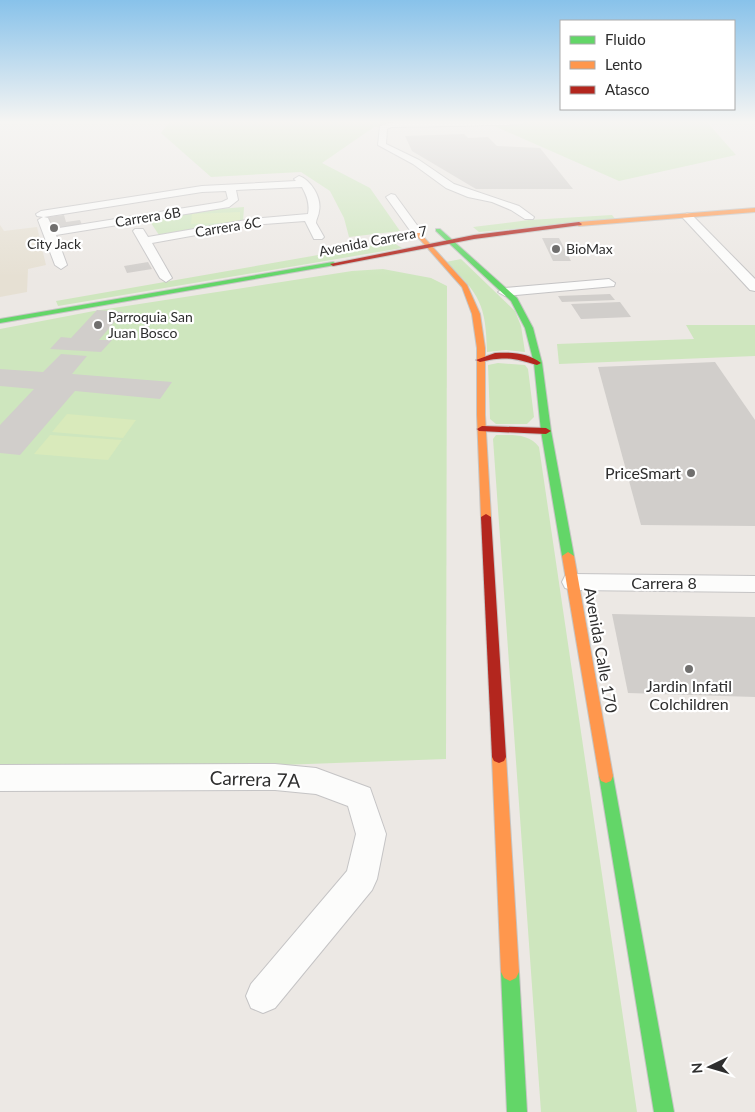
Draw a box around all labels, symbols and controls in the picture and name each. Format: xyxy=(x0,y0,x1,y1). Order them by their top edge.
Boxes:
legend xyxy=(560,20,735,110)
text: Fluido xyxy=(605,30,646,48)
text: Lento xyxy=(605,55,642,73)
text: Atasco xyxy=(605,80,650,98)
street label: Carrera 6B xyxy=(114,203,182,230)
street label: Carrera 6C xyxy=(194,213,263,240)
marker: City Jack xyxy=(48,222,60,234)
street label: Avenida Carrera 7 xyxy=(317,222,429,259)
place label: City Jack xyxy=(27,235,82,252)
place label: BioMax xyxy=(566,240,613,257)
marker: BioMax xyxy=(550,243,562,255)
place label: Parroquia San Juan Bosco xyxy=(108,308,193,341)
marker: Parroquia San Juan Bosco xyxy=(92,319,104,331)
place label: PriceSmart xyxy=(605,463,681,482)
marker: PriceSmart xyxy=(685,467,697,479)
street label: Carrera 8 xyxy=(631,573,697,592)
street label: Avenida Calle 170 xyxy=(581,586,622,714)
marker: Jardin Infatil Colchildren xyxy=(683,663,695,675)
place label: Jardin Infatil Colchildren xyxy=(646,676,732,713)
street label: Carrera 7A xyxy=(209,765,301,792)
north arrow xyxy=(685,1042,735,1092)
text: N xyxy=(688,1062,705,1074)

